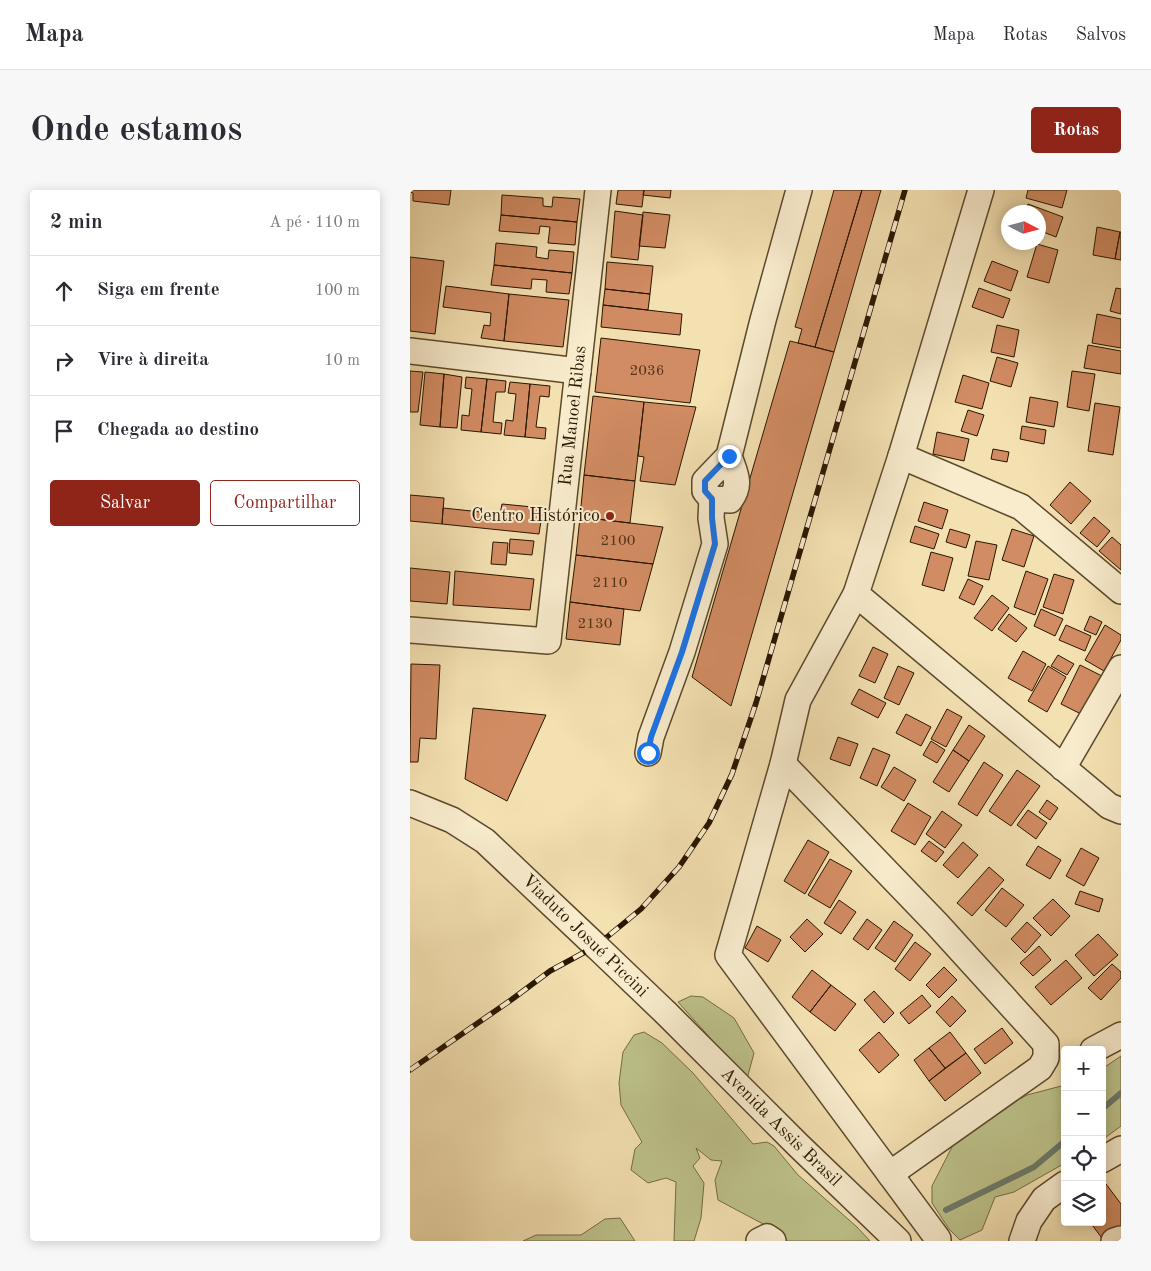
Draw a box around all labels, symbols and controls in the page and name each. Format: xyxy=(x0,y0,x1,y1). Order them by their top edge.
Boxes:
text: Mapa xyxy=(25,23,84,47)
text: Mapa xyxy=(933,26,975,44)
text: Rotas xyxy=(1003,26,1048,44)
text: Salvos xyxy=(1076,26,1126,44)
button: Rotas xyxy=(1031,107,1121,153)
text: Onde estamos xyxy=(30,113,242,148)
north arrow xyxy=(1001,205,1046,250)
text: 2 min xyxy=(50,212,103,233)
text: A pé · 110 m xyxy=(269,215,360,231)
icon: ahead xyxy=(50,277,78,305)
text: Siga em frente xyxy=(97,281,220,300)
text: 100 m xyxy=(315,283,360,299)
street label: Rua Manoel Ribas xyxy=(556,345,590,487)
icon: right xyxy=(50,347,78,375)
text: Vire à direita xyxy=(97,351,209,370)
text: 10 m xyxy=(324,353,360,369)
house number: 2036 xyxy=(630,364,664,379)
icon: arrive xyxy=(50,417,78,445)
text: Chegada ao destino xyxy=(97,421,259,440)
route end xyxy=(718,445,741,468)
button: Salvar xyxy=(50,480,200,526)
button: Compartilhar xyxy=(210,480,360,526)
place label: Centro Histórico xyxy=(471,507,600,525)
marker: Centro Histórico xyxy=(604,510,616,522)
house number: 2100 xyxy=(601,534,635,549)
house number: 2110 xyxy=(593,576,627,591)
house number: 2130 xyxy=(578,617,612,632)
route start xyxy=(637,742,660,765)
street label: Viaduto Josué Piccini xyxy=(518,871,652,1001)
map controls xyxy=(1061,1046,1106,1226)
button: + xyxy=(1061,1046,1106,1091)
street label: Avenida Assis Brasil xyxy=(717,1064,845,1190)
button: − xyxy=(1061,1091,1106,1136)
button: locate xyxy=(1061,1136,1106,1181)
button: layers xyxy=(1061,1181,1106,1226)

